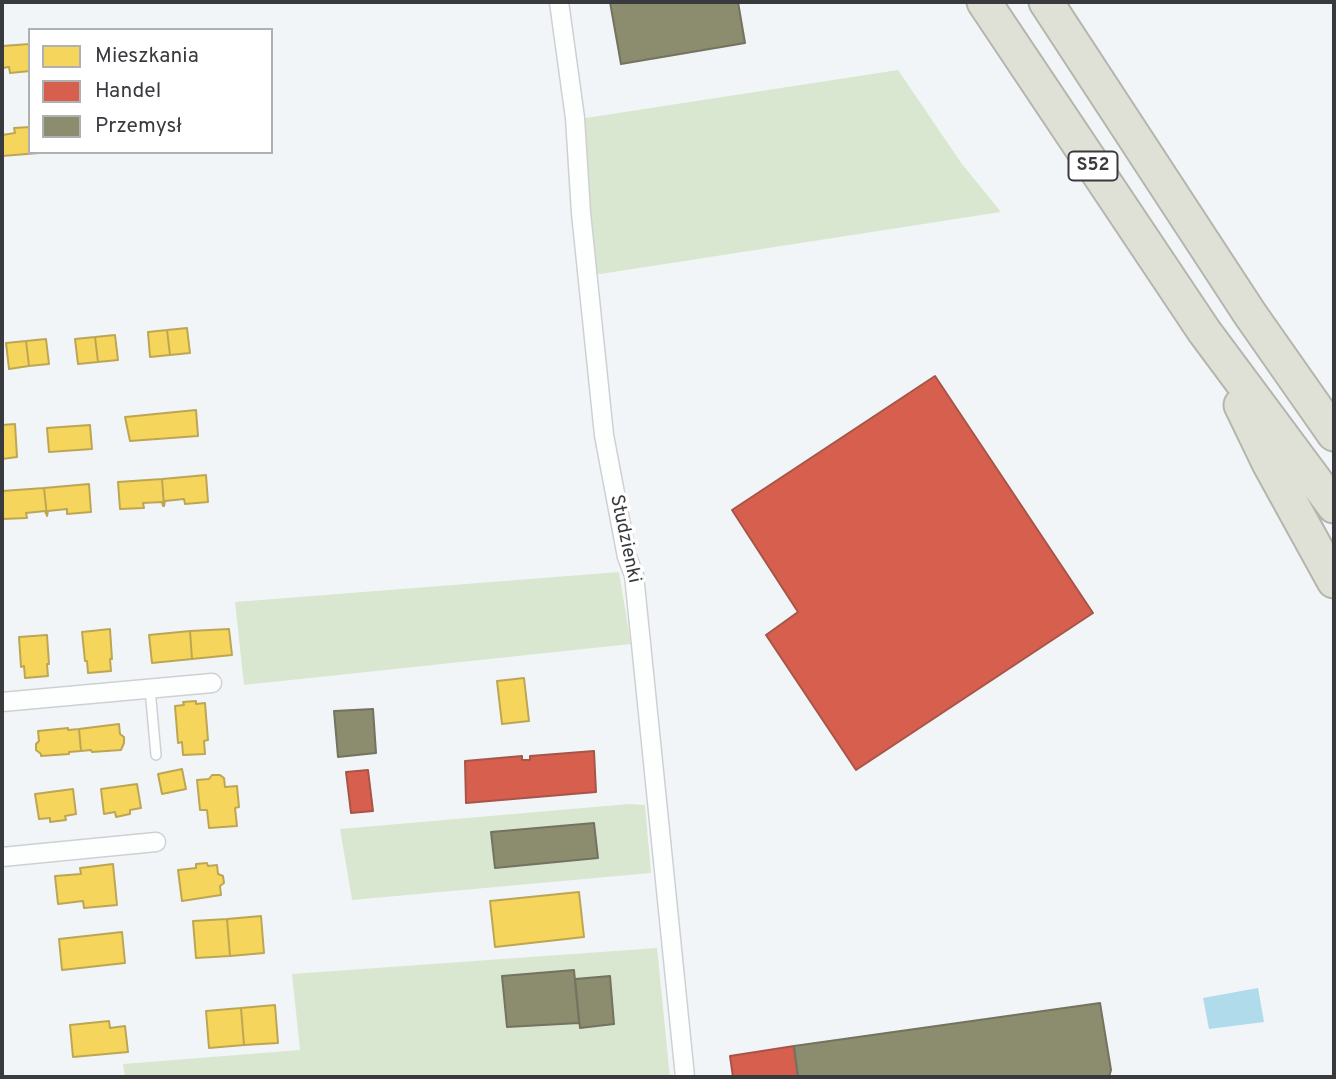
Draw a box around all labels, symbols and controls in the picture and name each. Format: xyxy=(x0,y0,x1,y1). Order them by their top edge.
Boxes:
legend xyxy=(28,28,273,154)
text: Mieszkania xyxy=(95,43,199,70)
text: Handel xyxy=(95,78,161,105)
text: Przemysł xyxy=(95,113,182,140)
road number: S52 xyxy=(1068,152,1118,181)
street label: Studzienki xyxy=(604,493,644,585)

